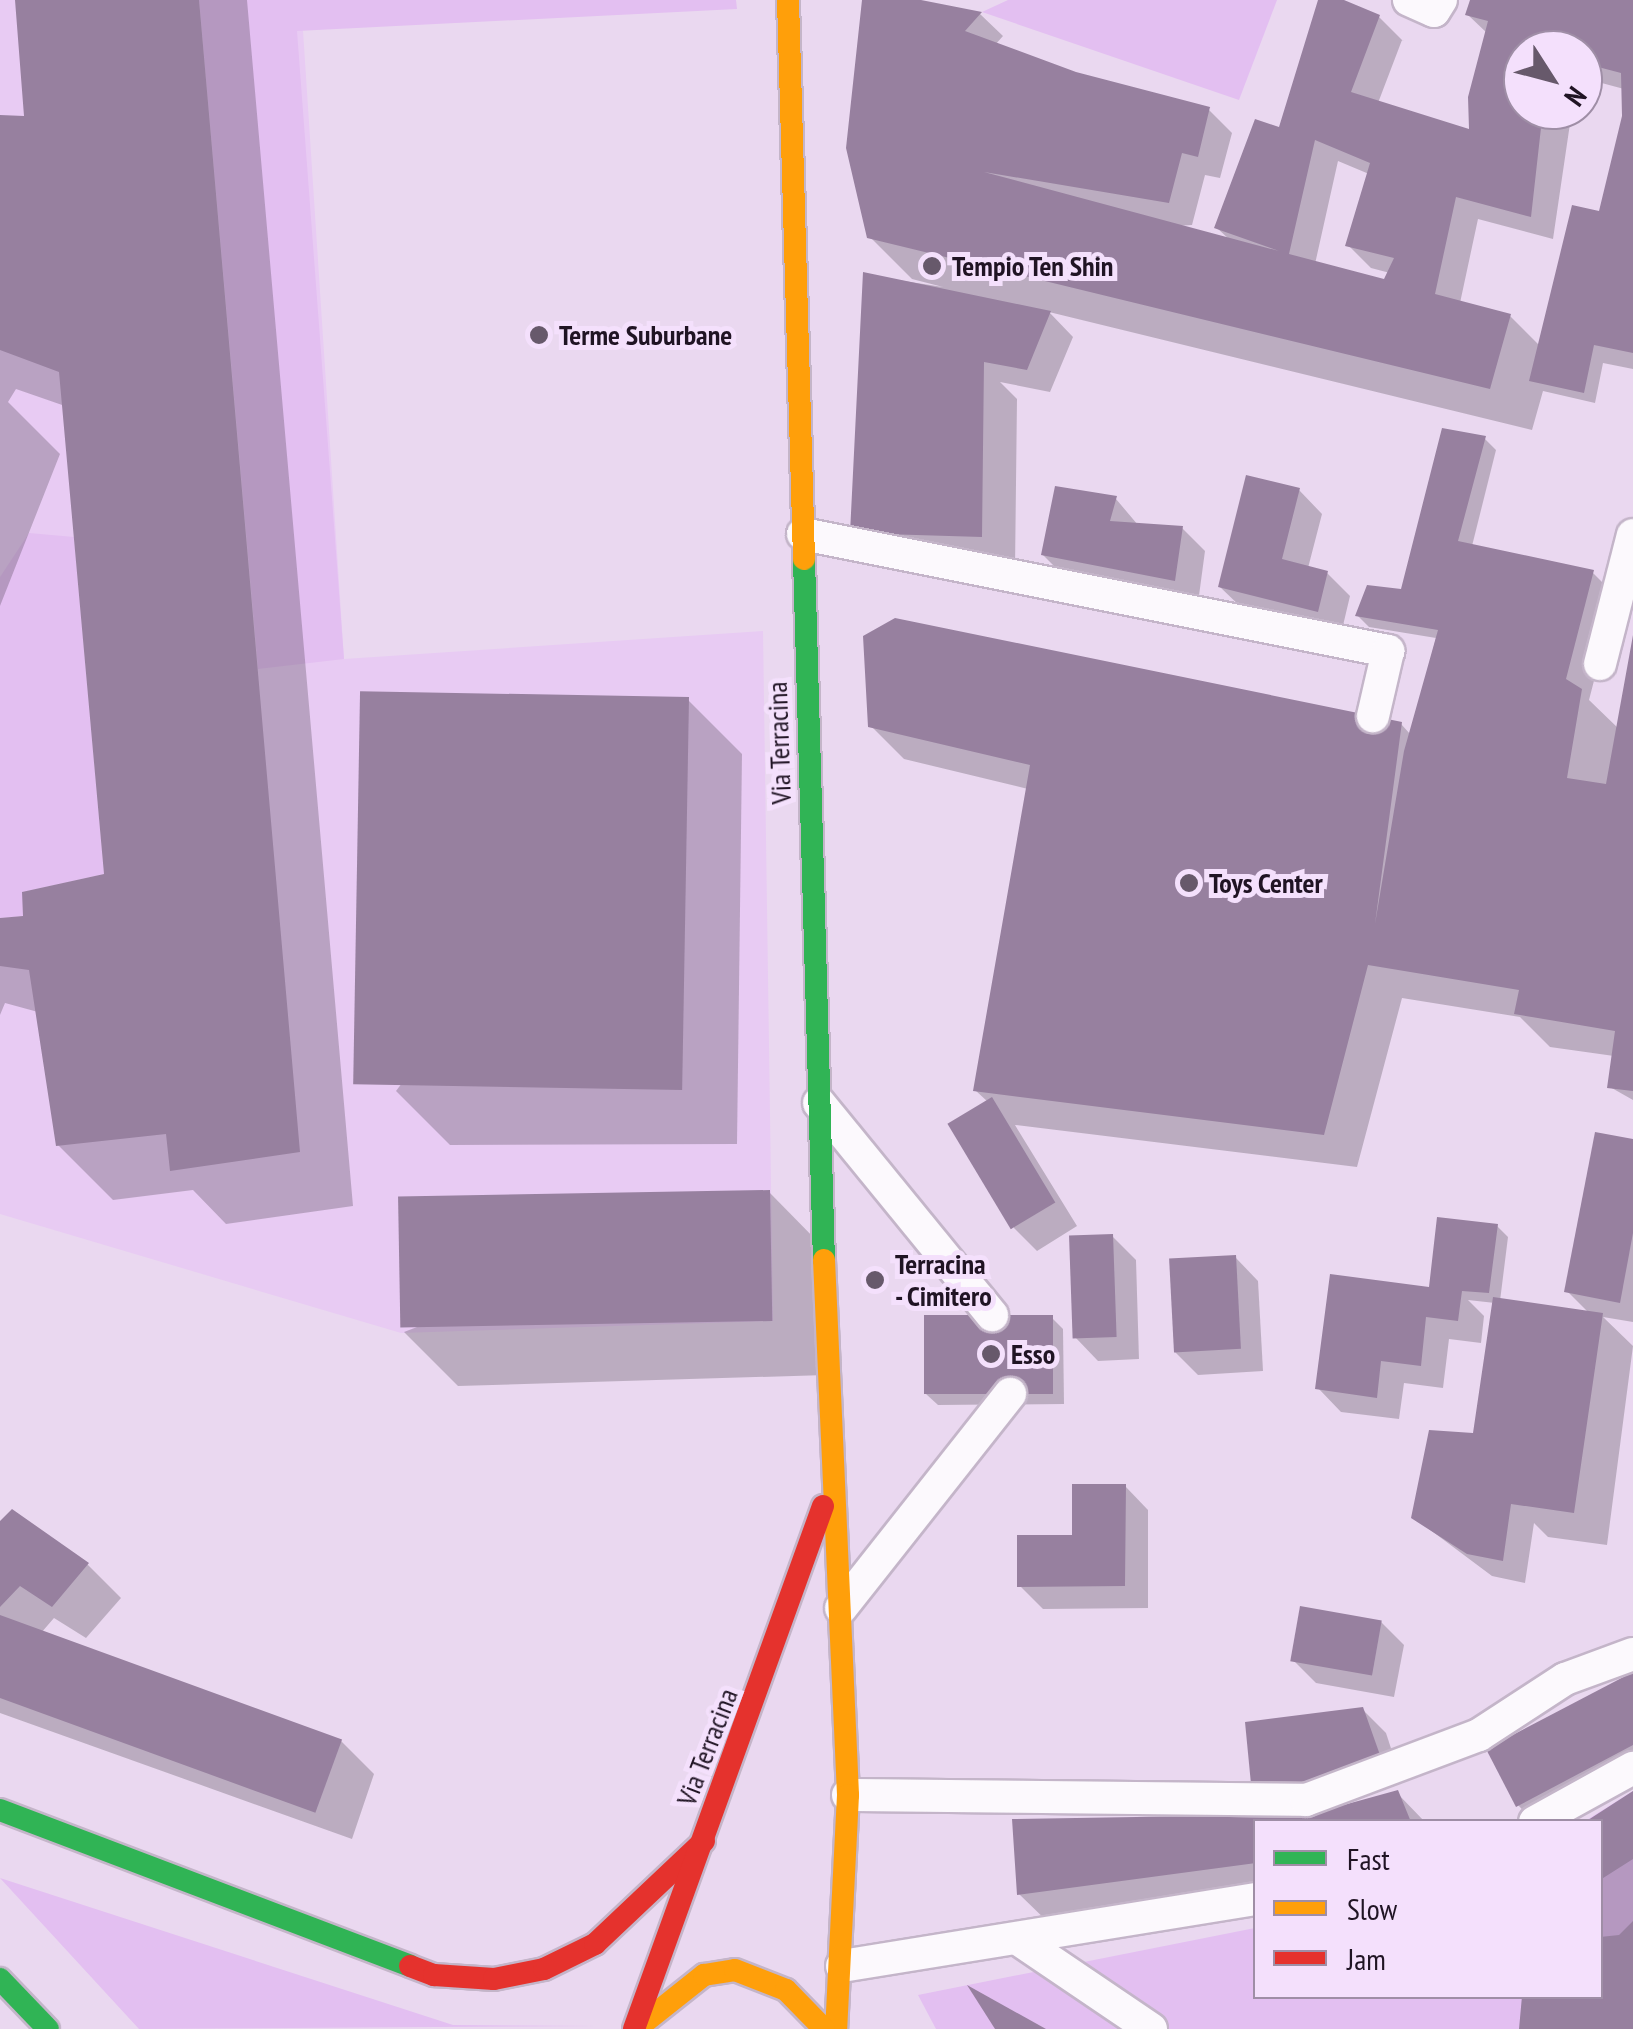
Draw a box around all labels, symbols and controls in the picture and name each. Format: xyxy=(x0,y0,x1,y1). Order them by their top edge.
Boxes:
north arrow xyxy=(1503,30,1603,130)
text: N xyxy=(1557,80,1595,114)
place label: Tempio Ten Shin xyxy=(952,249,1114,283)
marker: Tempio Ten Shin xyxy=(921,255,943,277)
place label: Terme Suburbane xyxy=(559,318,732,352)
marker: Terme Suburbane xyxy=(528,324,550,346)
street label: Via Terracina xyxy=(760,681,798,805)
place label: Toys Center xyxy=(1209,866,1323,900)
marker: Toys Center xyxy=(1178,872,1200,894)
place label: Terracina - Cimitero xyxy=(895,1247,994,1313)
marker: Terracina - Cimitero xyxy=(864,1269,886,1291)
place label: Esso xyxy=(1011,1337,1055,1371)
marker: Esso xyxy=(980,1343,1002,1365)
street label: Via Terracina xyxy=(669,1683,745,1811)
legend xyxy=(1253,1819,1603,1999)
text: Fast xyxy=(1347,1839,1390,1878)
text: Slow xyxy=(1347,1889,1397,1928)
text: Jam xyxy=(1347,1939,1386,1978)

